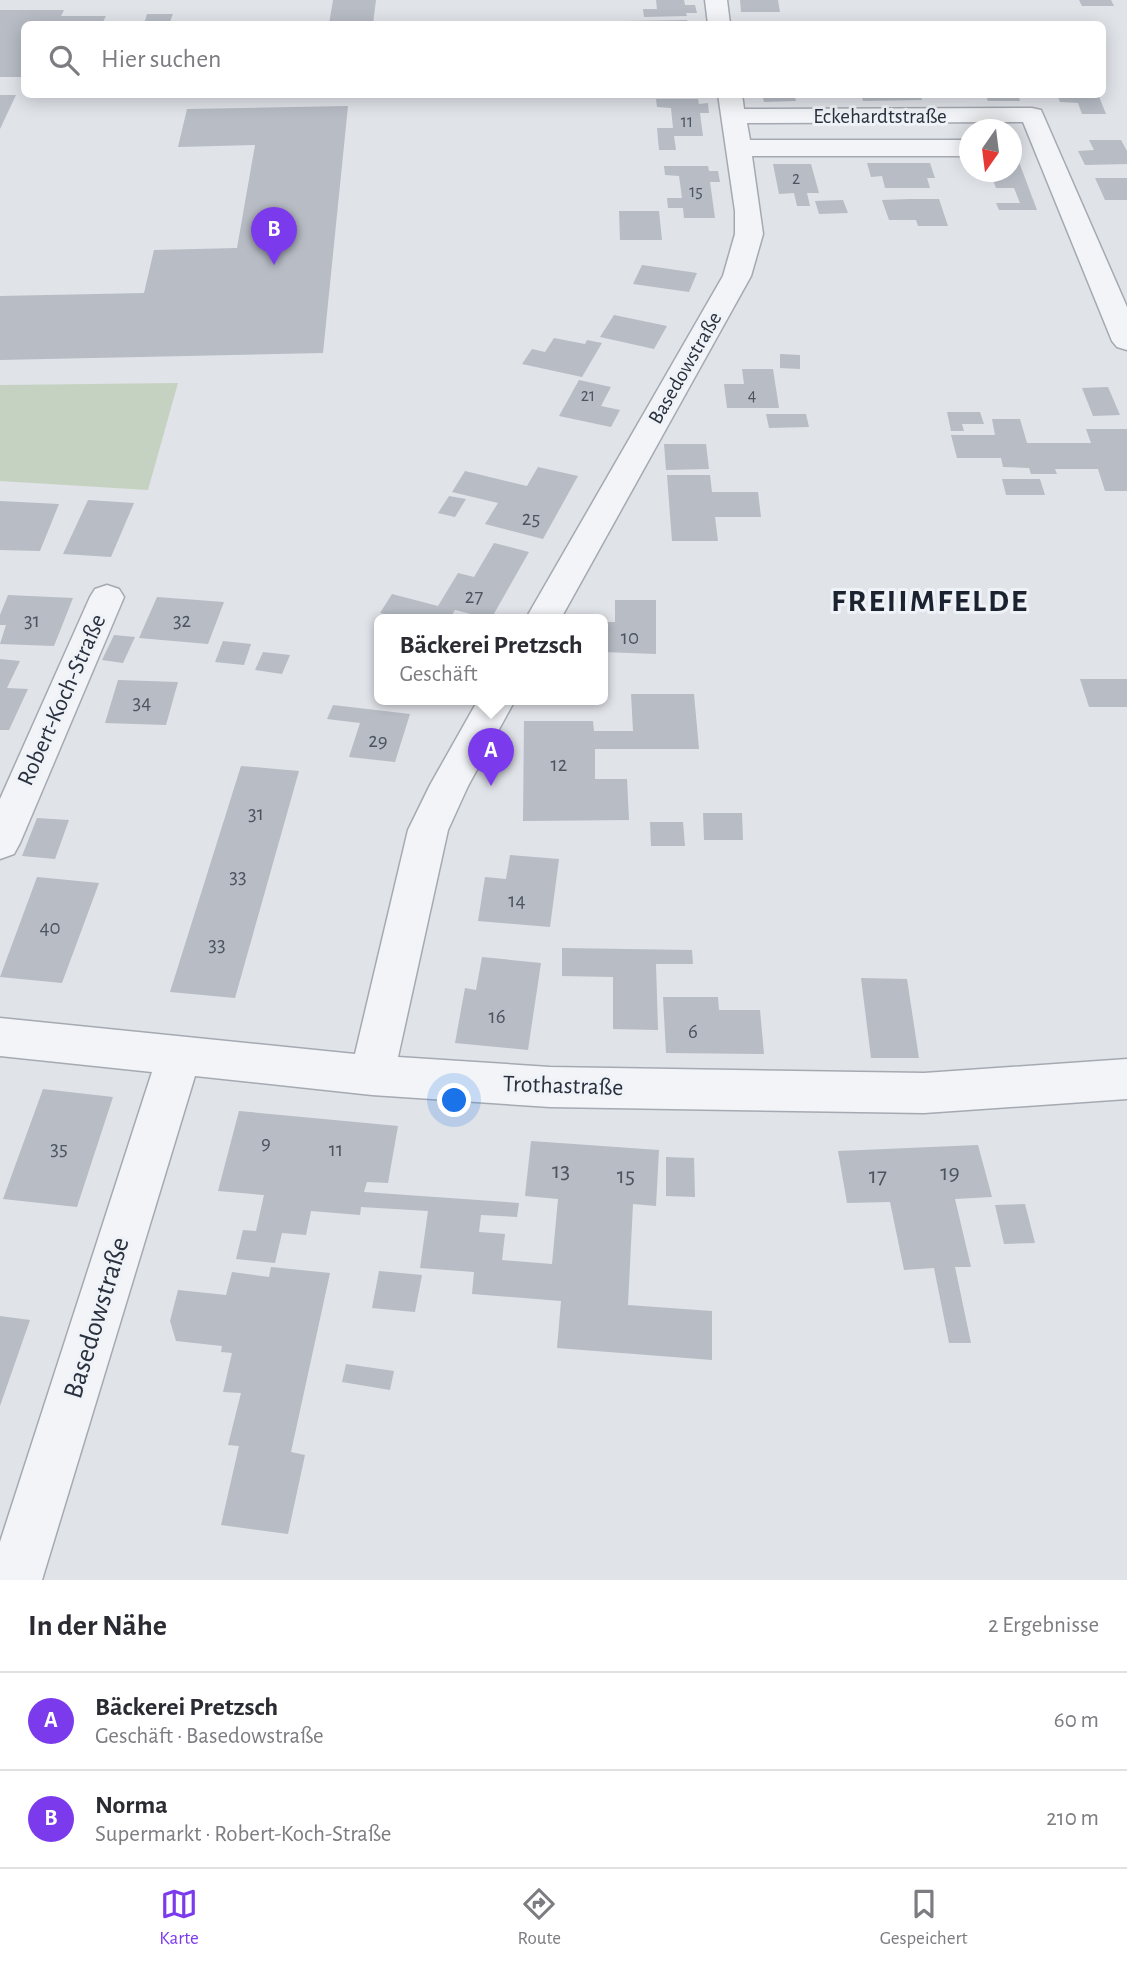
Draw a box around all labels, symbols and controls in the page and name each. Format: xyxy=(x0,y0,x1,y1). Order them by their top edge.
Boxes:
search box xyxy=(21,21,1106,98)
icon: search xyxy=(45,41,83,79)
text: Hier suchen xyxy=(101,46,222,72)
street label: Eckehardtstraße xyxy=(813,106,947,127)
house number: 11 xyxy=(681,113,693,131)
north arrow xyxy=(959,119,1022,182)
house number: 2 xyxy=(792,170,800,188)
house number: 15 xyxy=(689,183,703,201)
pin: B xyxy=(251,207,297,265)
street label: Basedowstraße xyxy=(645,308,725,428)
house number: 21 xyxy=(581,387,595,405)
house number: 4 xyxy=(748,387,757,405)
house number: 25 xyxy=(522,508,540,529)
district label: FREIIMFELDE xyxy=(831,585,1029,617)
house number: 27 xyxy=(465,586,483,607)
house number: 31 xyxy=(24,610,40,631)
house number: 32 xyxy=(173,610,191,631)
street label: Robert-Koch-Straße xyxy=(13,611,111,789)
popup xyxy=(374,614,608,705)
house number: 10 xyxy=(621,627,639,648)
text: Bäckerei Pretzsch xyxy=(399,632,583,658)
text: Geschäft xyxy=(399,663,478,686)
house number: 34 xyxy=(133,692,151,713)
pin: A xyxy=(468,728,514,786)
house number: 29 xyxy=(368,730,388,751)
house number: 12 xyxy=(551,754,567,775)
house number: 31 xyxy=(248,803,264,824)
house number: 33 xyxy=(229,866,247,887)
house number: 14 xyxy=(508,890,526,911)
house number: 40 xyxy=(39,917,61,938)
house number: 33 xyxy=(208,934,226,955)
house number: 16 xyxy=(488,1006,506,1027)
house number: 6 xyxy=(688,1021,698,1042)
street label: Trothastraße xyxy=(502,1072,624,1100)
your location xyxy=(437,1083,471,1117)
house number: 9 xyxy=(261,1132,271,1153)
house number: 35 xyxy=(50,1138,68,1159)
house number: 11 xyxy=(329,1139,343,1160)
house number: 13 xyxy=(552,1159,570,1183)
house number: 19 xyxy=(940,1161,960,1185)
house number: 15 xyxy=(617,1164,635,1188)
house number: 17 xyxy=(869,1164,887,1188)
street label: Basedowstraße xyxy=(59,1234,135,1402)
text: In der Nähe xyxy=(28,1611,167,1641)
text: 2 Ergebnisse xyxy=(988,1614,1099,1637)
text: Bäckerei Pretzsch xyxy=(95,1694,278,1720)
text: A xyxy=(44,1709,58,1732)
text: 60 m xyxy=(1054,1709,1099,1732)
text: Geschäft · Basedowstraße xyxy=(95,1725,324,1748)
text: Norma xyxy=(95,1792,168,1818)
text: B xyxy=(44,1807,58,1830)
text: 210 m xyxy=(1046,1807,1099,1830)
text: Supermarkt · Robert-Koch-Straße xyxy=(95,1823,391,1846)
tab: Karte xyxy=(159,1885,199,1950)
tab: Route xyxy=(518,1885,561,1950)
tab: Gespeichert xyxy=(880,1885,968,1950)

